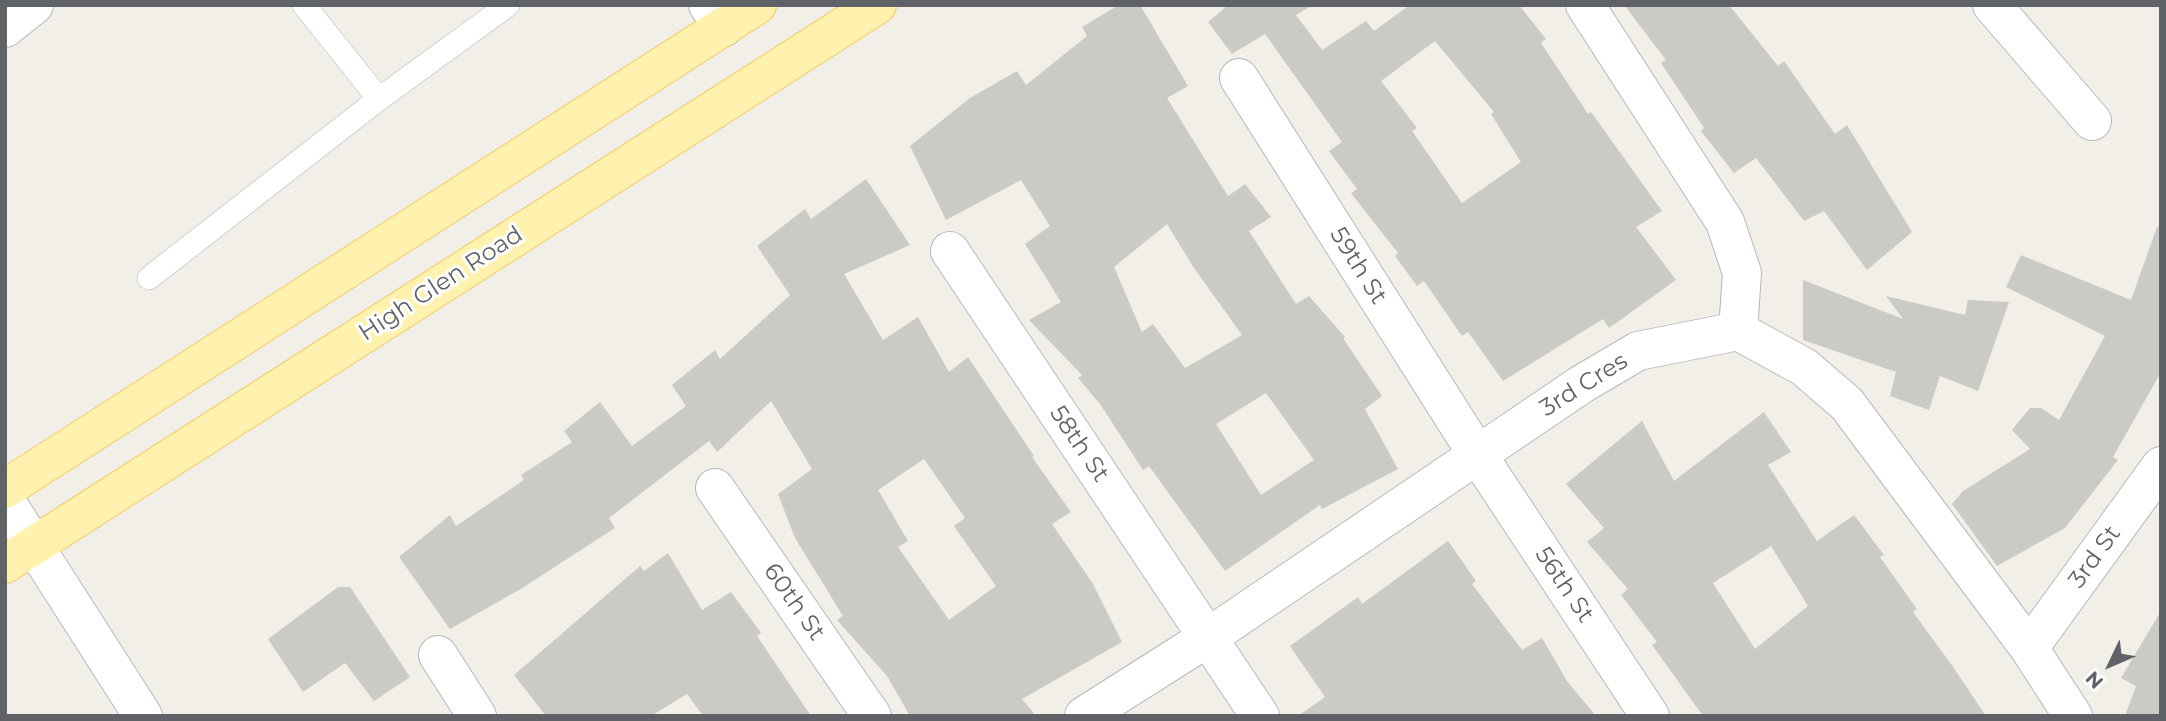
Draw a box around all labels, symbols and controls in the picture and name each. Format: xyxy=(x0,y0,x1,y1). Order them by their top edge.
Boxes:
street label: High Glen Road xyxy=(354,220,528,348)
street label: 59th St xyxy=(1323,222,1393,310)
street label: 3rd Cres xyxy=(1535,347,1633,423)
street label: 58th St xyxy=(1043,400,1115,488)
street label: 3rd St xyxy=(2063,520,2127,594)
street label: 56th St xyxy=(1528,542,1600,628)
street label: 60th St xyxy=(757,558,831,646)
north arrow xyxy=(2075,630,2145,700)
text: N xyxy=(2081,666,2108,693)

